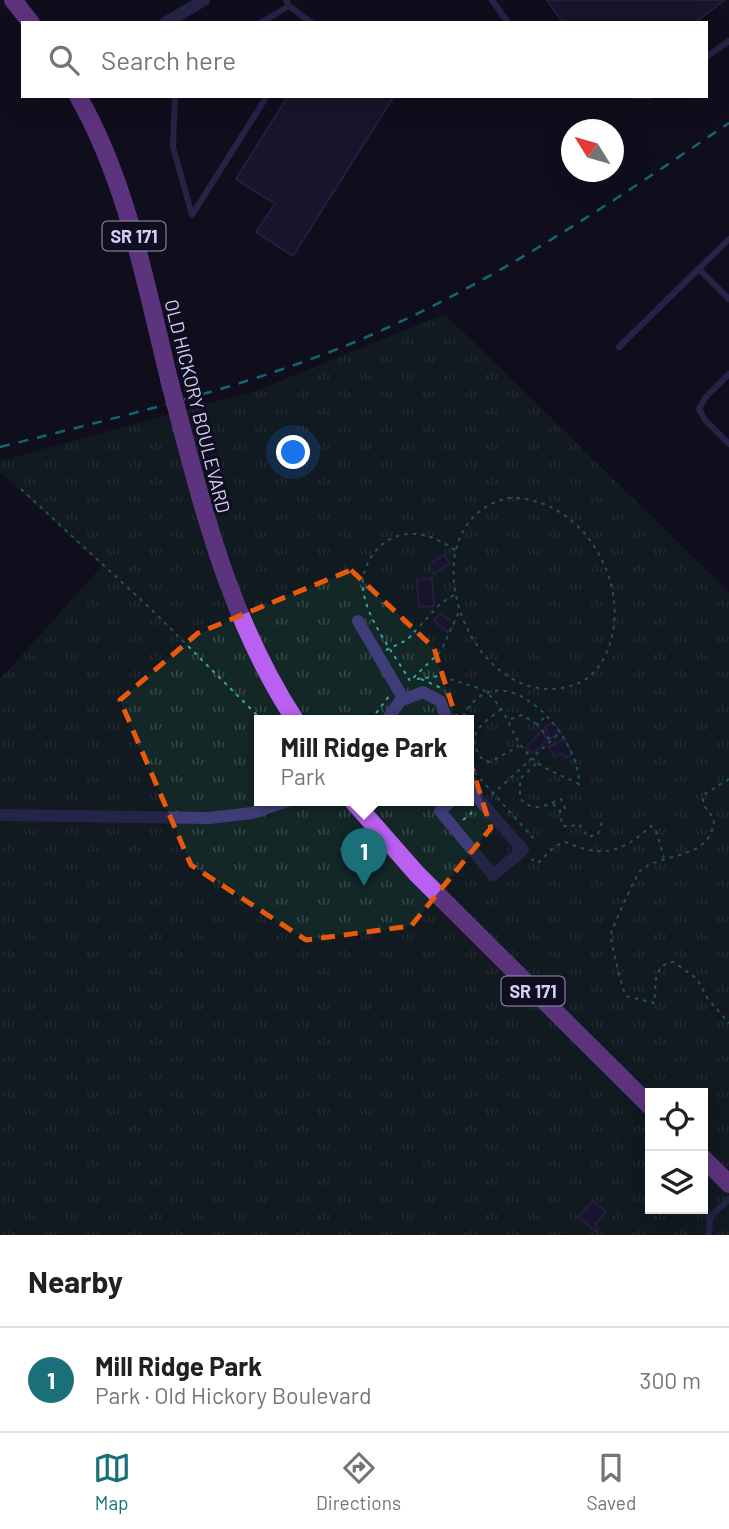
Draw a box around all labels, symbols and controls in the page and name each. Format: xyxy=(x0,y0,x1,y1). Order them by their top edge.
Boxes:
search box xyxy=(21,21,708,98)
icon: search xyxy=(45,41,83,79)
text: Search here xyxy=(101,44,236,75)
north arrow xyxy=(561,119,624,182)
road number: SR 171 xyxy=(102,222,166,250)
street label: OLD HICKORY BOULEVARD xyxy=(160,297,236,515)
your location xyxy=(276,435,310,469)
popup xyxy=(254,715,474,806)
text: Mill Ridge Park xyxy=(280,731,448,762)
text: Park xyxy=(280,762,326,790)
pin: 1 xyxy=(341,828,387,886)
road number: SR 171 xyxy=(502,976,564,1006)
map controls xyxy=(645,1088,708,1214)
button: locate xyxy=(645,1088,708,1151)
button: layers xyxy=(645,1151,708,1214)
text: Nearby xyxy=(28,1263,123,1299)
text: Mill Ridge Park xyxy=(95,1350,262,1381)
text: 1 xyxy=(47,1366,55,1394)
text: 300 m xyxy=(640,1366,701,1394)
text: Park · Old Hickory Boulevard xyxy=(95,1381,371,1409)
tab: Map xyxy=(93,1449,131,1514)
tab: Directions xyxy=(316,1449,401,1514)
tab: Saved xyxy=(586,1449,636,1514)

